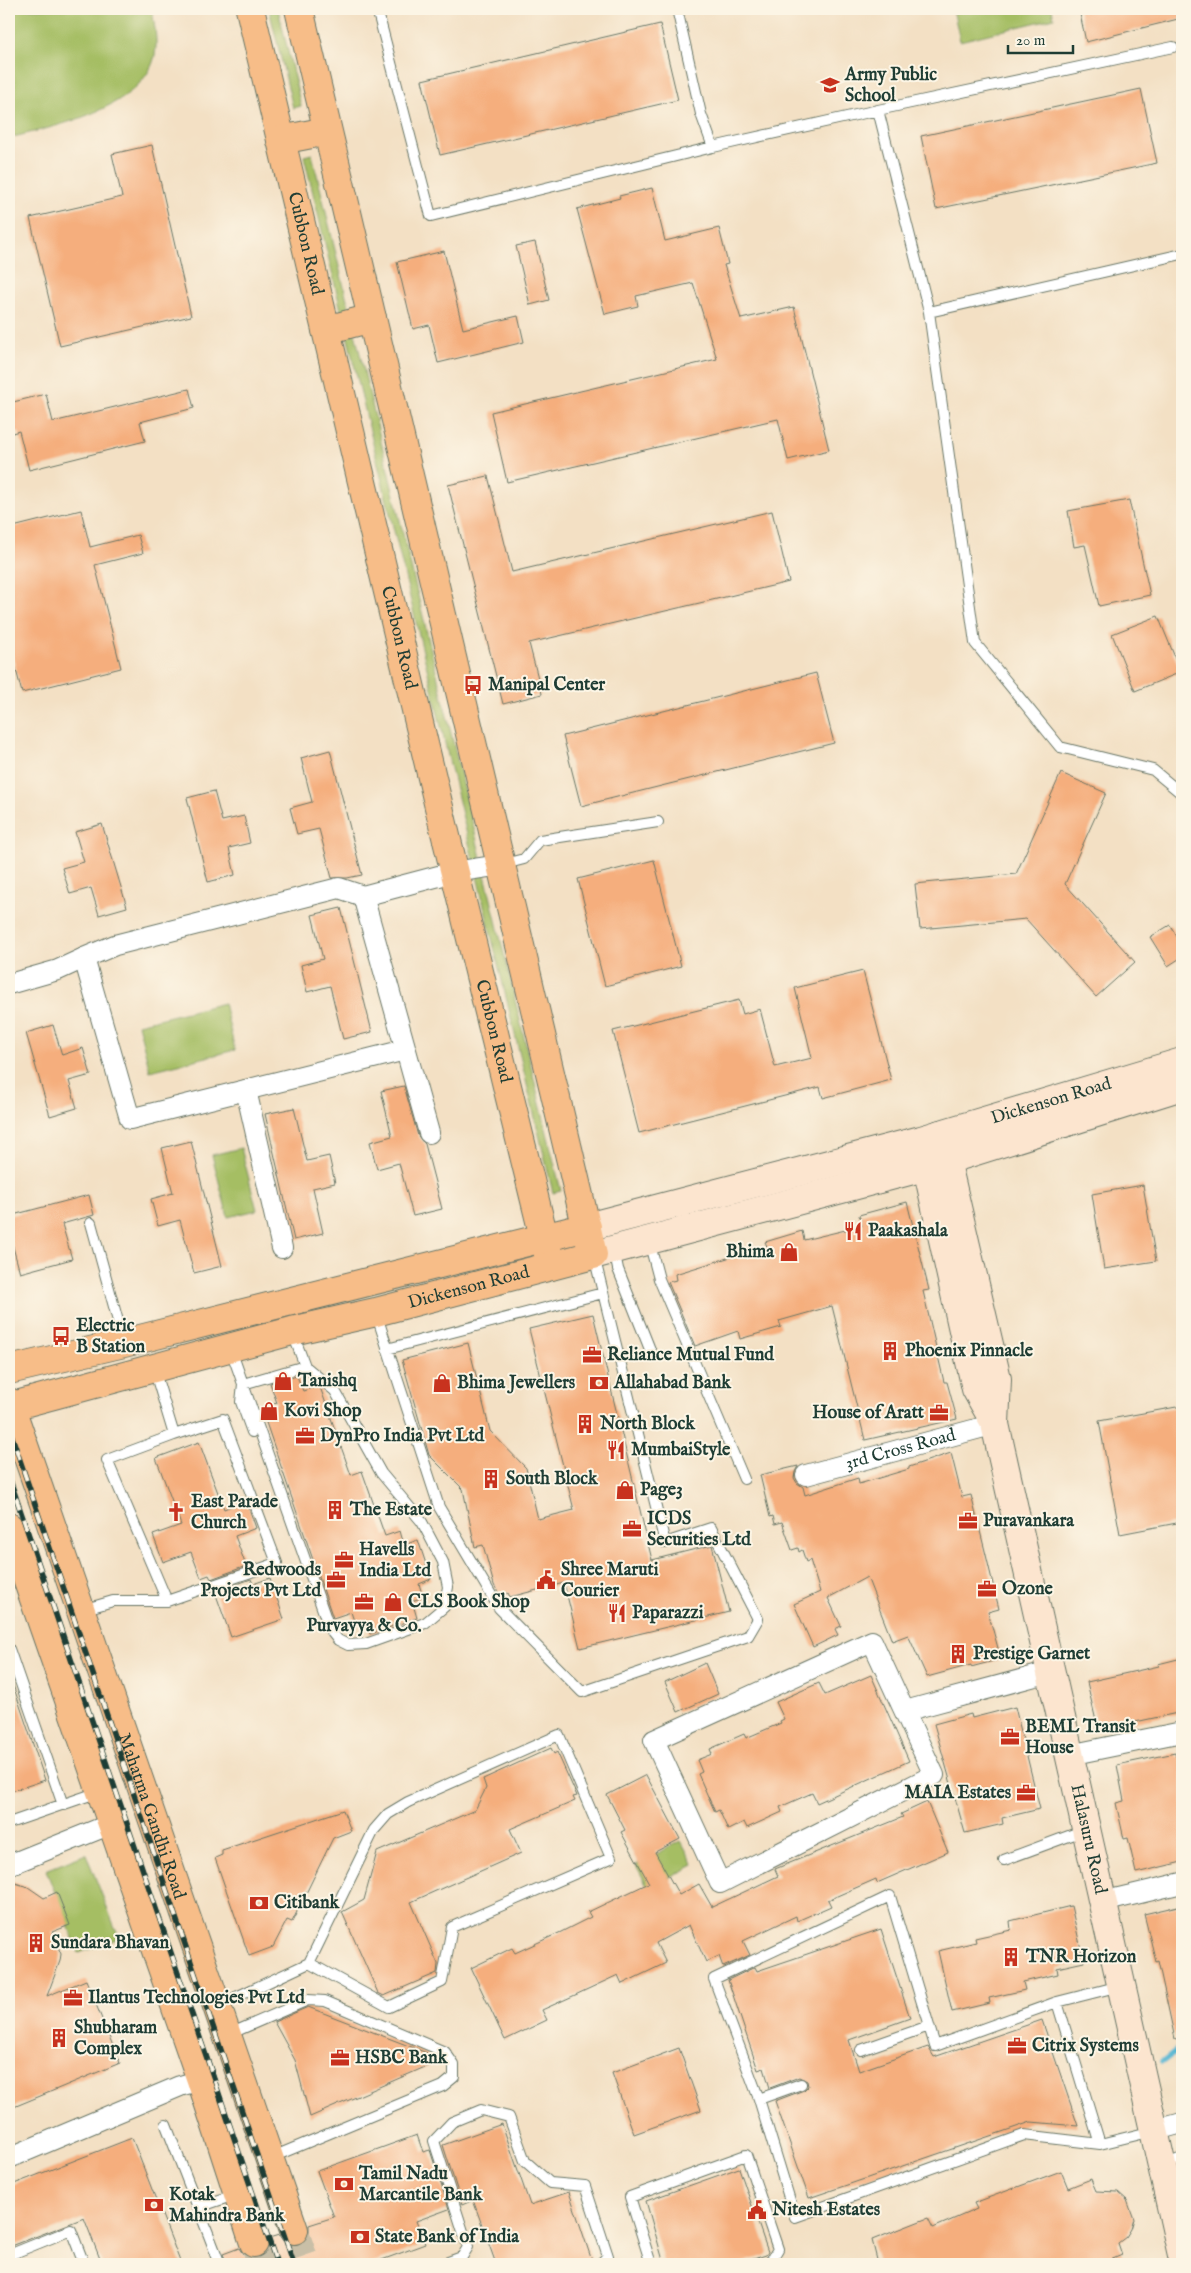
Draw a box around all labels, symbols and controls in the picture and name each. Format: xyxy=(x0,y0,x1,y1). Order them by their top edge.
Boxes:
scale bar xyxy=(1008,22,1074,54)
text: 20 m xyxy=(1016,31,1046,50)
place label: Army Public School xyxy=(844,64,937,108)
school or university icon: Army Public School xyxy=(819,74,841,96)
street label: Cubbon Road xyxy=(282,190,329,298)
street label: Cubbon Road xyxy=(376,584,422,692)
bus stop icon: Manipal Center xyxy=(462,674,484,696)
place label: Manipal Center xyxy=(488,674,606,697)
street label: Cubbon Road xyxy=(470,977,517,1086)
street label: Dickenson Road xyxy=(988,1072,1114,1130)
restaurant icon: Paakashala xyxy=(842,1220,864,1242)
place label: Paakashala xyxy=(868,1220,949,1243)
place label: Bhima xyxy=(726,1241,775,1264)
shop icon: Bhima xyxy=(778,1241,800,1263)
street label: Dickenson Road xyxy=(406,1261,532,1315)
place label: Electric B Station xyxy=(76,1315,146,1359)
bus stop icon: Electric B Station xyxy=(50,1325,72,1347)
building icon: Phoenix Pinnacle xyxy=(879,1340,901,1362)
place label: Phoenix Pinnacle xyxy=(905,1340,1034,1363)
office icon: Reliance Mutual Fund xyxy=(581,1344,603,1366)
place label: Reliance Mutual Fund xyxy=(607,1344,774,1367)
shop icon: Tanishq xyxy=(272,1370,294,1392)
place label: Tanishq xyxy=(297,1370,358,1393)
shop icon: Bhima Jewellers xyxy=(431,1372,453,1394)
place label: Bhima Jewellers xyxy=(457,1372,576,1395)
bank icon: Allahabad Bank xyxy=(588,1372,610,1394)
place label: Allahabad Bank xyxy=(613,1372,732,1395)
shop icon: Kovi Shop xyxy=(258,1400,280,1422)
place label: Kovi Shop xyxy=(284,1400,362,1423)
place label: House of Aratt xyxy=(812,1402,925,1425)
office icon: House of Aratt xyxy=(928,1402,950,1424)
building icon: North Block xyxy=(574,1413,596,1435)
place label: North Block xyxy=(599,1413,696,1436)
street label: 3rd Cross Road xyxy=(843,1424,959,1475)
office icon: DynPro India Pvt Ltd xyxy=(294,1425,316,1447)
place label: DynPro India Pvt Ltd xyxy=(320,1425,485,1448)
restaurant icon: MumbaiStyle xyxy=(605,1439,627,1461)
place label: MumbaiStyle xyxy=(631,1439,731,1462)
building icon: South Block xyxy=(480,1468,502,1490)
place label: South Block xyxy=(506,1468,599,1491)
shop icon: Page3 xyxy=(614,1479,636,1501)
place label: Page3 xyxy=(640,1479,683,1502)
place label: East Parade Church xyxy=(191,1491,279,1535)
building icon: The Estate xyxy=(324,1499,346,1521)
place label: The Estate xyxy=(349,1499,433,1522)
church icon: East Parade Church xyxy=(165,1501,187,1523)
place label: ICDS Securities Ltd xyxy=(647,1508,751,1552)
office icon: Puravankara xyxy=(957,1510,979,1532)
place label: Puravankara xyxy=(983,1510,1075,1533)
office icon: ICDS Securities Ltd xyxy=(621,1518,643,1540)
place label: Havells India Ltd xyxy=(359,1539,431,1583)
office icon: Havells India Ltd xyxy=(333,1549,355,1571)
place label: Redwoods Projects Pvt Ltd xyxy=(200,1559,322,1603)
place label: Shree Maruti Courier xyxy=(561,1559,659,1603)
office icon: Redwoods Projects Pvt Ltd xyxy=(325,1569,347,1591)
public building icon: Shree Maruti Courier xyxy=(535,1569,557,1591)
office icon: Ozone xyxy=(976,1578,998,1600)
place label: Ozone xyxy=(1002,1578,1053,1601)
office icon: Purvayya & Co. xyxy=(353,1591,375,1613)
shop icon: CLS Book Shop xyxy=(382,1591,404,1613)
place label: CLS Book Shop xyxy=(408,1591,530,1614)
restaurant icon: Paparazzi xyxy=(606,1602,628,1624)
place label: Paparazzi xyxy=(632,1602,704,1625)
place label: Purvayya & Co. xyxy=(306,1615,422,1638)
building icon: Prestige Garnet xyxy=(947,1643,969,1665)
place label: Prestige Garnet xyxy=(973,1643,1091,1666)
place label: BEML Transit House xyxy=(1025,1716,1137,1760)
office icon: BEML Transit House xyxy=(999,1726,1021,1748)
street label: Mahatma Gandhi Road xyxy=(112,1730,191,1903)
place label: MAIA Estates xyxy=(905,1782,1012,1805)
office icon: MAIA Estates xyxy=(1015,1782,1037,1804)
street label: Halasuru Road xyxy=(1065,1782,1112,1897)
bank icon: Citibank xyxy=(248,1892,270,1914)
place label: Citibank xyxy=(274,1892,340,1915)
building icon: Sundara Bhavan xyxy=(25,1932,47,1954)
place label: Sundara Bhavan xyxy=(51,1932,170,1955)
building icon: TNR Horizon xyxy=(1000,1946,1022,1968)
place label: TNR Horizon xyxy=(1025,1946,1137,1969)
office icon: Ilantus Technologies Pvt Ltd xyxy=(62,1987,84,2009)
place label: Ilantus Technologies Pvt Ltd xyxy=(88,1987,305,2010)
place label: Shubharam Complex xyxy=(74,2017,157,2061)
building icon: Shubharam Complex xyxy=(48,2027,70,2049)
office icon: Citrix Systems xyxy=(1006,2035,1028,2057)
place label: Citrix Systems xyxy=(1032,2035,1139,2058)
office icon: HSBC Bank xyxy=(329,2047,351,2069)
place label: HSBC Bank xyxy=(355,2047,449,2070)
place label: Tamil Nadu Marcantile Bank xyxy=(358,2163,484,2207)
bank icon: Tamil Nadu Marcantile Bank xyxy=(333,2173,355,2195)
place label: Kotak Mahindra Bank xyxy=(169,2184,286,2228)
bank icon: Kotak Mahindra Bank xyxy=(143,2194,165,2216)
public building icon: Nitesh Estates xyxy=(746,2199,768,2221)
place label: Nitesh Estates xyxy=(771,2199,881,2222)
bank icon: State Bank of India xyxy=(349,2226,371,2248)
place label: State Bank of India xyxy=(375,2226,520,2249)

